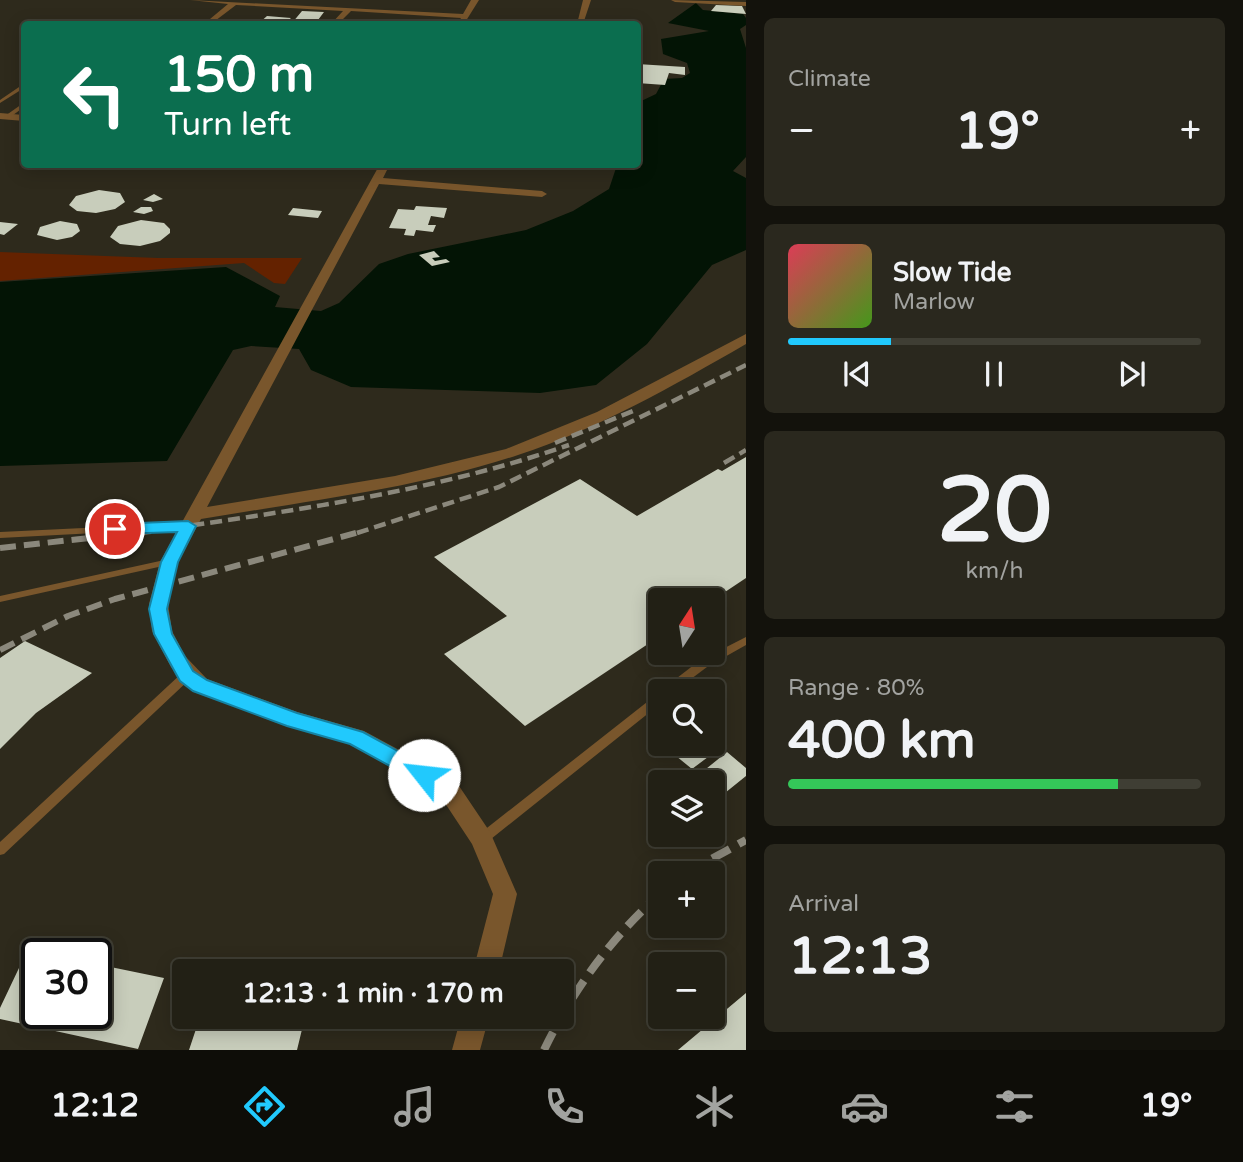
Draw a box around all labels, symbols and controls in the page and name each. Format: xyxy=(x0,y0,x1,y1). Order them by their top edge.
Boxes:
text: 150 m xyxy=(164,46,314,105)
icon: left xyxy=(49,49,140,140)
text: Climate xyxy=(788,65,871,93)
text: 19° xyxy=(955,100,1040,163)
text: Turn left xyxy=(164,106,291,144)
text: − xyxy=(788,108,815,154)
text: + xyxy=(1180,108,1201,154)
text: Slow Tide xyxy=(893,257,1011,288)
text: Marlow xyxy=(893,288,975,316)
icon: previous xyxy=(838,355,876,393)
icon: pause xyxy=(975,355,1013,393)
icon: next xyxy=(1113,355,1151,393)
text: 20 xyxy=(937,456,1052,566)
pin xyxy=(85,499,145,559)
icon: arrive xyxy=(96,510,134,548)
text: km/h xyxy=(966,557,1023,585)
north arrow xyxy=(648,588,724,665)
map controls xyxy=(648,588,725,1029)
text: Range · 80% xyxy=(788,674,924,702)
button: search xyxy=(648,679,725,756)
text: 400 km xyxy=(788,709,976,772)
position arrow xyxy=(387,738,461,812)
button: layers xyxy=(648,770,725,847)
button: + xyxy=(648,861,725,938)
text: Arrival xyxy=(788,890,859,918)
text: 12:13 xyxy=(788,925,932,988)
speed limit sign: 30 xyxy=(21,938,112,1029)
button: − xyxy=(648,952,725,1029)
text: 12:13 · 1 min · 170 m xyxy=(242,978,504,1009)
icon: directions xyxy=(240,1082,289,1131)
icon: music xyxy=(390,1082,439,1131)
icon: phone xyxy=(540,1082,589,1131)
icon: climate xyxy=(690,1082,739,1131)
icon: car xyxy=(840,1082,889,1131)
icon: filters xyxy=(990,1082,1039,1131)
text: 12:12 xyxy=(50,1087,139,1125)
text: 19° xyxy=(1140,1087,1192,1125)

